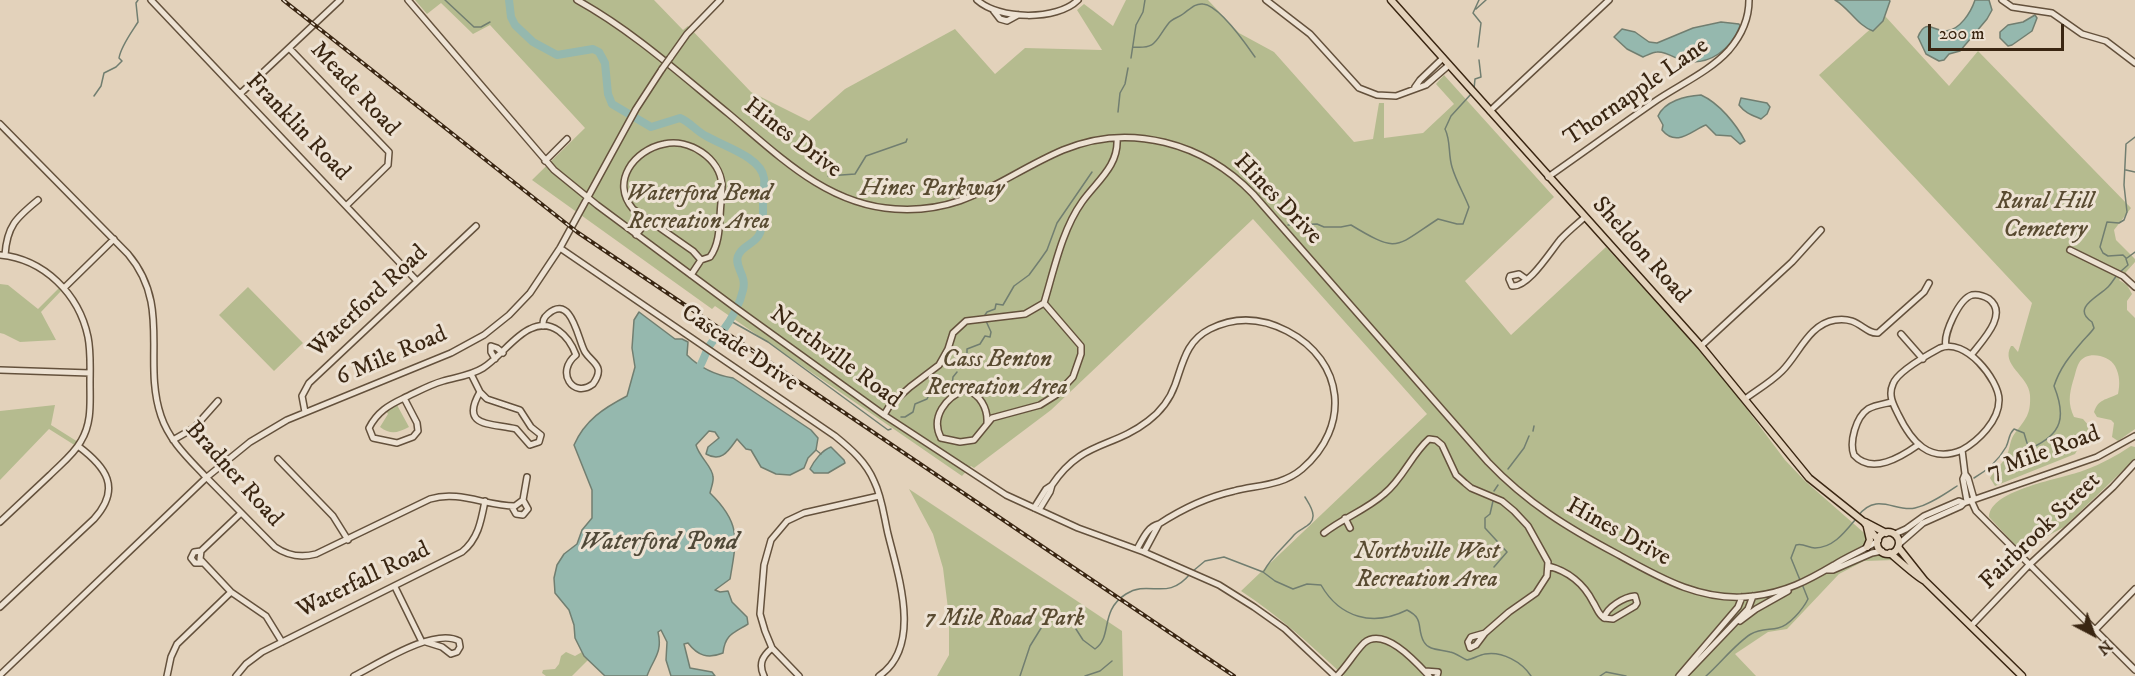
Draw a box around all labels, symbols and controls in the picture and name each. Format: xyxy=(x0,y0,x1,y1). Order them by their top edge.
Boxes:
scale bar xyxy=(1931,12,2068,50)
text: 200 m xyxy=(1939,23,1985,45)
street label: Thornapple Lane xyxy=(1559,32,1715,154)
street label: Meade Road xyxy=(303,37,405,143)
street label: Franklin Road xyxy=(239,68,355,188)
street label: Hines Drive xyxy=(737,93,847,185)
street label: Hines Drive xyxy=(1227,149,1327,251)
park label: Hines Parkway xyxy=(860,176,1004,204)
park label: Waterford Bend Recreation Area xyxy=(627,181,771,237)
park label: Rural Hill Cemetery xyxy=(1996,189,2094,245)
street label: Sheldon Road xyxy=(1585,192,1695,310)
street label: Waterford Road xyxy=(304,240,434,364)
street label: Cascade Drive xyxy=(675,299,803,399)
street label: Northville Road xyxy=(764,301,906,415)
street label: 6 Mile Road xyxy=(332,321,452,393)
park label: Cass Benton Recreation Area xyxy=(926,347,1068,403)
street label: Bradner Road xyxy=(178,416,288,534)
street label: 7 Mile Road xyxy=(1984,420,2104,488)
street label: Fairbrook Street xyxy=(1975,467,2107,597)
street label: Hines Drive xyxy=(1561,492,1675,574)
water label: Waterford Pond xyxy=(580,528,738,560)
street label: Waterfall Road xyxy=(293,536,435,626)
park label: Northville West Recreation Area xyxy=(1355,539,1499,595)
north arrow xyxy=(2063,604,2123,664)
park label: 7 Mile Road Park xyxy=(925,606,1085,634)
text: N xyxy=(2093,636,2116,659)

